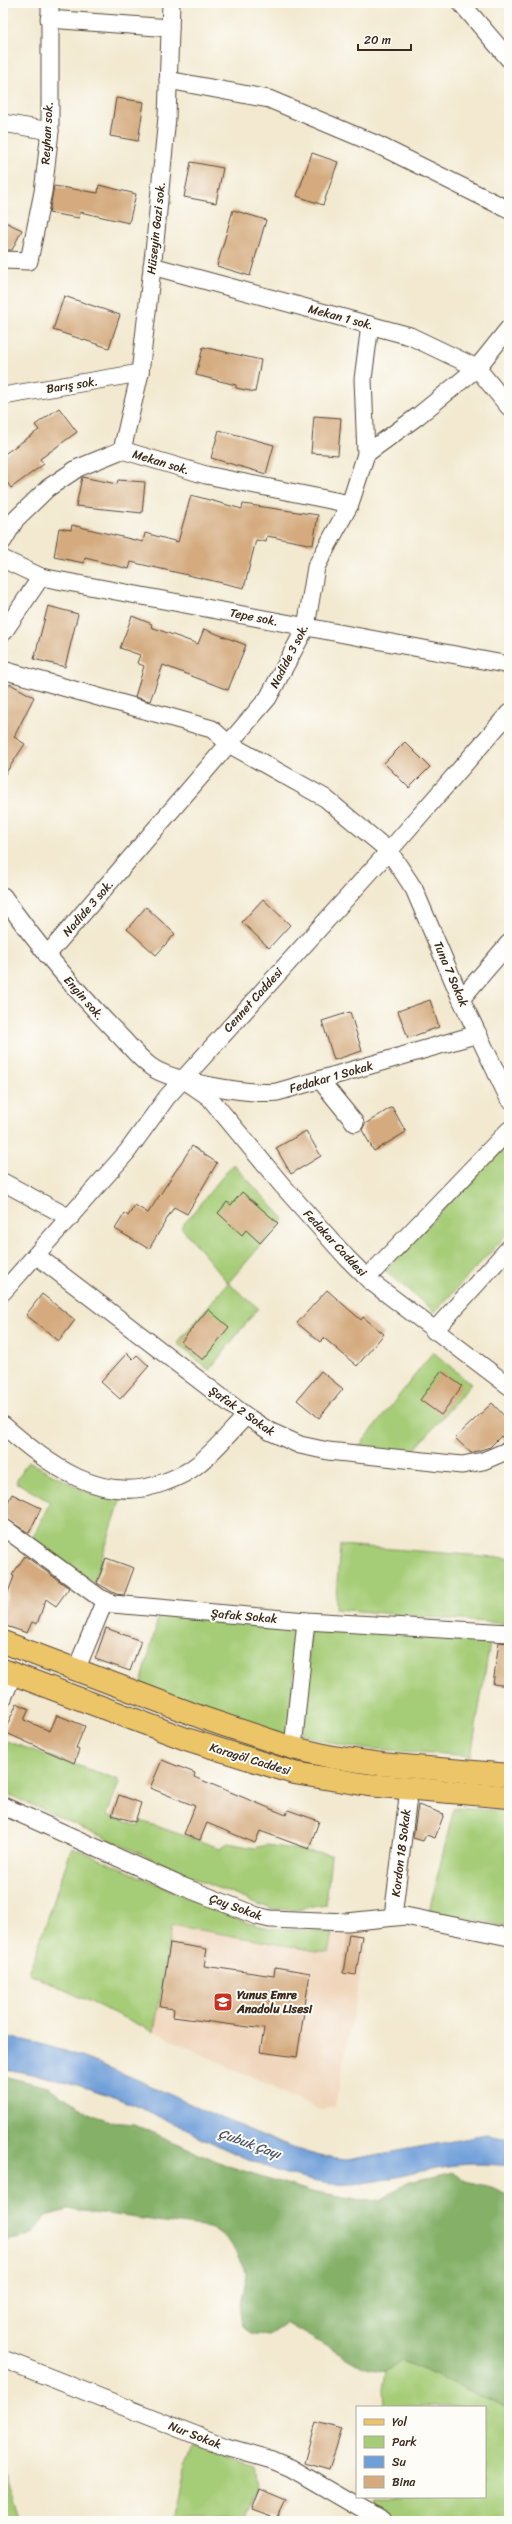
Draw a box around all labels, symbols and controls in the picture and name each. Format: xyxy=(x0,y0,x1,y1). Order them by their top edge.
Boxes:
scale bar xyxy=(358,26,411,52)
text: 20 m xyxy=(364,29,391,51)
street label: Reyhan sok. xyxy=(34,101,60,165)
street label: Hüseyin Gazi sok. xyxy=(140,181,172,275)
street label: Mekan 1 sok. xyxy=(306,298,376,336)
street label: Barış sok. xyxy=(45,370,99,400)
street label: Mekan sok. xyxy=(130,443,192,481)
street label: Tepe sok. xyxy=(228,602,280,632)
street label: Nadide 3 sok. xyxy=(263,620,315,692)
street label: Nadide 3 sok. xyxy=(57,874,119,942)
street label: Tuna 7 Sokak xyxy=(427,938,475,1011)
street label: Cennet Caddesi xyxy=(218,962,289,1038)
street label: Engin sok. xyxy=(58,971,110,1025)
street label: Fedakar 1 Sokak xyxy=(287,1054,376,1099)
street label: Fedakar Caddesi xyxy=(298,1204,373,1282)
street label: Şafak 2 Sokak xyxy=(204,1380,280,1442)
street label: Şafak Sokak xyxy=(210,1602,279,1630)
street label: Karagöl Caddesi xyxy=(207,1736,294,1782)
street label: Kordon 18 Sokak xyxy=(385,1807,417,1898)
street label: Çay Sokak xyxy=(206,1887,266,1927)
place label: Yunus Emre Anadolu Lisesi xyxy=(236,1984,313,2020)
school or university icon: Yunus Emre Anadolu Lisesi xyxy=(212,1991,234,2013)
water label: Çubuk Çayı xyxy=(216,2122,285,2166)
legend xyxy=(356,2406,486,2498)
text: Yol xyxy=(392,2411,407,2433)
street label: Nur Sokak xyxy=(165,2415,225,2455)
text: Park xyxy=(392,2431,417,2453)
text: Su xyxy=(392,2451,407,2473)
text: Bina xyxy=(392,2471,416,2493)

